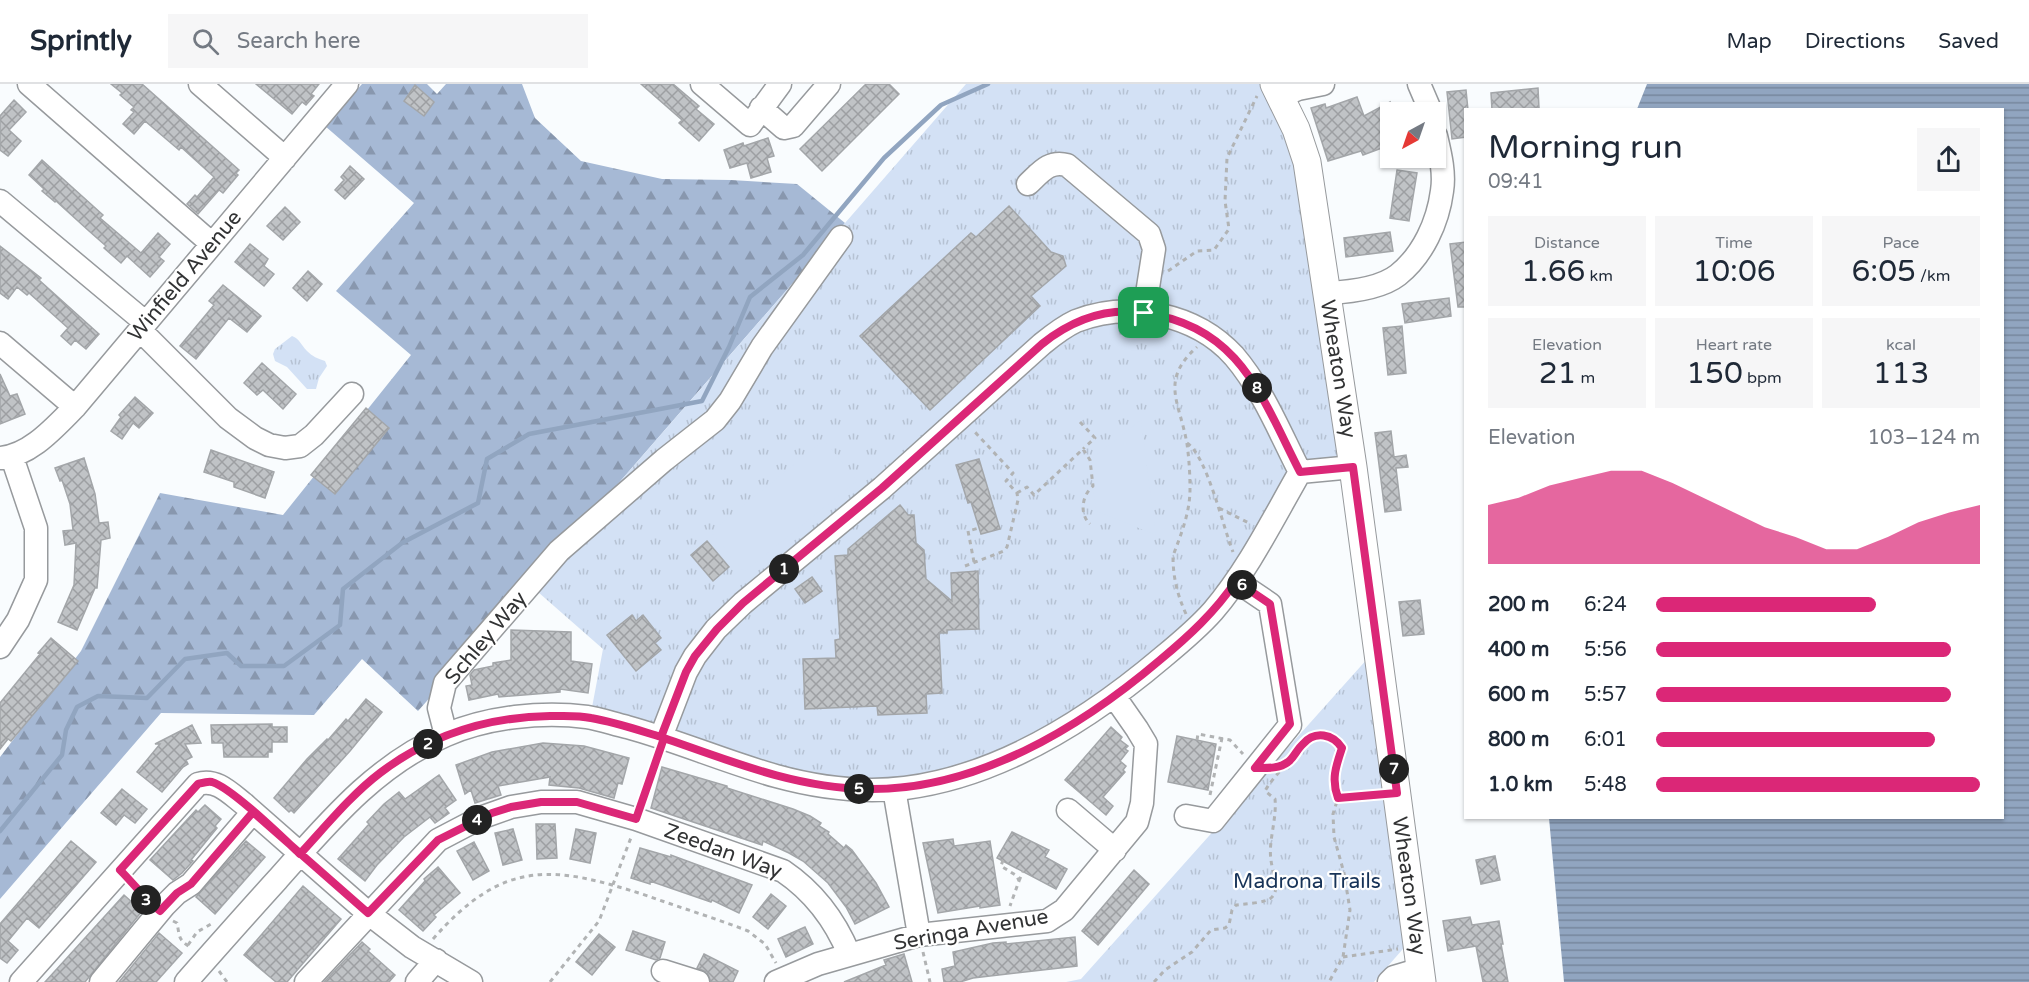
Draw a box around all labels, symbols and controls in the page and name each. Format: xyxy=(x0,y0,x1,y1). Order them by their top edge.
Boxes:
search box xyxy=(168,14,588,68)
text: Sprintly xyxy=(30,24,132,58)
icon: search xyxy=(189,25,222,58)
text: Search here xyxy=(237,28,361,54)
text: Map xyxy=(1726,29,1772,54)
text: Directions xyxy=(1805,29,1905,54)
text: Saved xyxy=(1938,29,1999,54)
north arrow xyxy=(1380,102,1446,168)
map controls xyxy=(1380,102,1446,168)
text: Morning run xyxy=(1488,128,1683,167)
button: share xyxy=(1917,128,1980,191)
text: 09:41 xyxy=(1488,170,1543,194)
street label: Winfield Avenue xyxy=(123,205,247,347)
text: Distance xyxy=(1534,233,1600,253)
text: Time xyxy=(1715,233,1753,253)
text: Pace xyxy=(1883,233,1919,253)
text: 1.66 xyxy=(1521,253,1585,290)
text: 10:06 xyxy=(1692,253,1776,290)
text: 6:05 xyxy=(1852,253,1916,290)
text: km xyxy=(1585,266,1613,286)
text: /km xyxy=(1916,266,1950,286)
pin xyxy=(1118,287,1169,338)
icon: arrive xyxy=(1127,296,1160,329)
street label: Wheaton Way xyxy=(1315,298,1361,440)
text: Elevation xyxy=(1532,335,1602,355)
text: Heart rate xyxy=(1696,335,1772,355)
text: kcal xyxy=(1886,335,1916,355)
text: 21 xyxy=(1539,355,1576,392)
text: 150 xyxy=(1686,355,1743,392)
text: 113 xyxy=(1873,355,1929,392)
text: m xyxy=(1576,368,1595,388)
text: bpm xyxy=(1743,368,1782,388)
pin: 8 xyxy=(1242,373,1272,403)
text: 8 xyxy=(1252,378,1262,398)
text: Elevation xyxy=(1488,426,1575,450)
text: 103–124 m xyxy=(1867,426,1980,450)
pin: 1 xyxy=(769,554,799,584)
text: 1 xyxy=(779,559,789,579)
pin: 6 xyxy=(1227,570,1257,600)
text: 6 xyxy=(1237,575,1247,595)
street label: Schley Way xyxy=(440,586,532,690)
text: 200 m xyxy=(1488,593,1549,617)
text: 6:24 xyxy=(1584,593,1627,617)
text: 400 m xyxy=(1488,638,1549,662)
text: 5:56 xyxy=(1584,638,1627,662)
text: 600 m xyxy=(1488,683,1549,707)
text: 5:57 xyxy=(1584,683,1627,707)
text: 800 m xyxy=(1488,728,1549,752)
text: 6:01 xyxy=(1584,728,1627,752)
pin: 2 xyxy=(413,729,443,759)
text: 2 xyxy=(423,734,433,754)
pin: 7 xyxy=(1379,754,1409,784)
text: 7 xyxy=(1389,759,1399,779)
text: 1.0 km xyxy=(1488,773,1553,797)
text: 5:48 xyxy=(1584,773,1627,797)
pin: 5 xyxy=(844,774,874,804)
text: 5 xyxy=(854,779,864,799)
pin: 4 xyxy=(462,805,492,835)
text: 4 xyxy=(472,810,482,830)
street label: Wheaton Way xyxy=(1387,815,1431,957)
street label: Zeedan Way xyxy=(661,818,785,884)
park label: Madrona Trails xyxy=(1233,869,1381,894)
pin: 3 xyxy=(131,885,161,915)
text: 3 xyxy=(141,890,151,910)
street label: Seringa Avenue xyxy=(892,904,1050,956)

